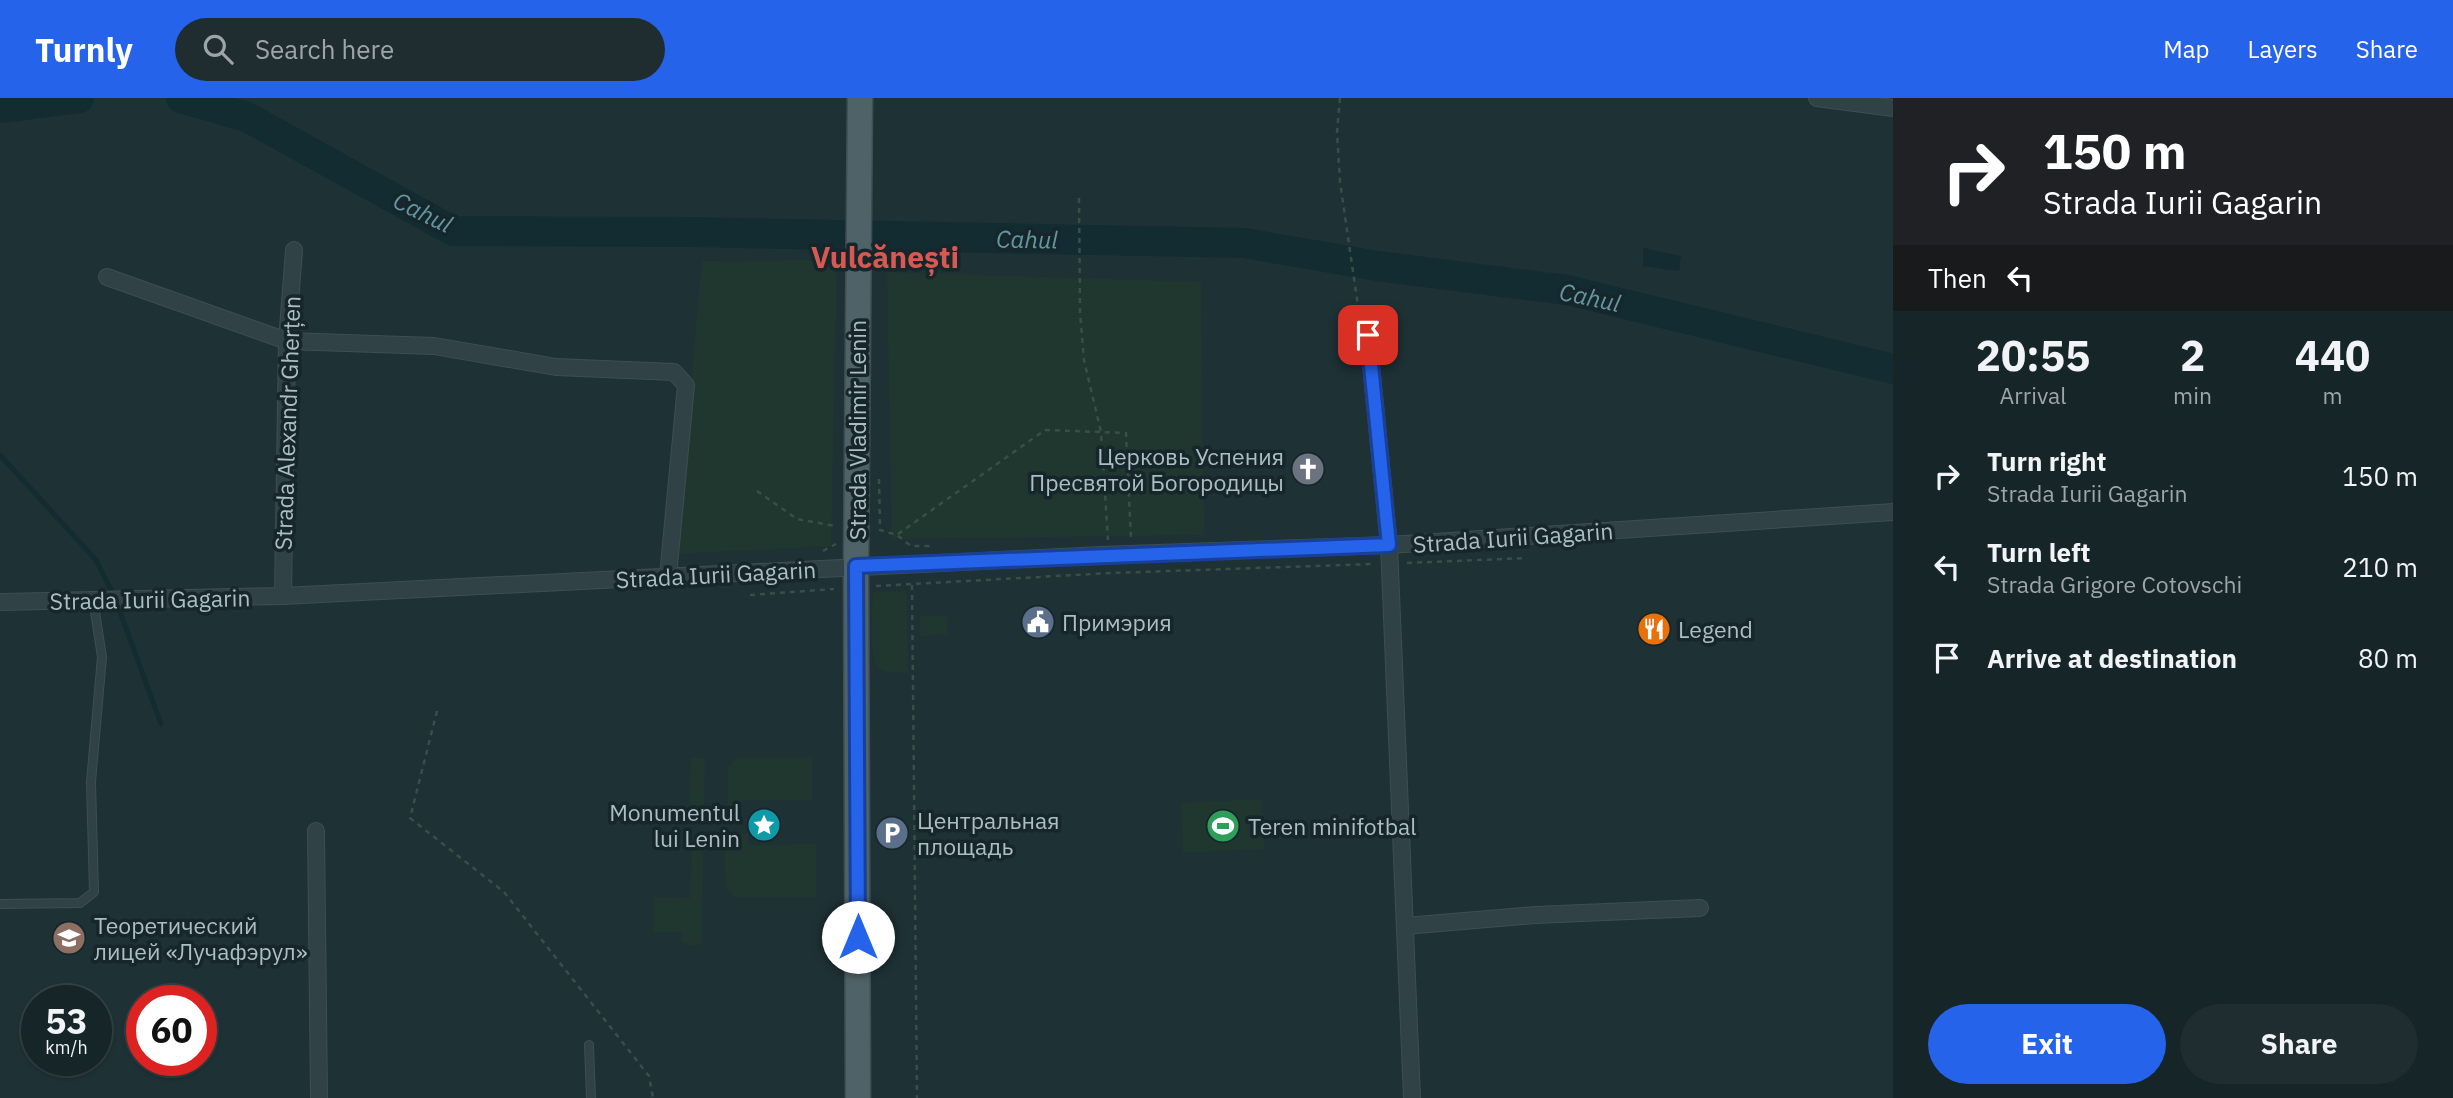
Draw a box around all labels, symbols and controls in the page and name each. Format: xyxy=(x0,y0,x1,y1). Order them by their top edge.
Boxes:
search box xyxy=(175,18,665,81)
text: Turnly xyxy=(35,28,133,71)
icon: search xyxy=(199,30,237,68)
text: Search here xyxy=(255,32,394,66)
text: Map xyxy=(2163,33,2210,65)
text: Layers xyxy=(2248,33,2318,65)
text: Share xyxy=(2356,33,2418,65)
text: 150 m xyxy=(2043,119,2187,182)
icon: right xyxy=(1928,126,2019,217)
text: Strada Iurii Gagarin xyxy=(2043,181,2322,223)
water label: Cahul xyxy=(388,184,458,240)
water label: Cahul xyxy=(996,222,1059,256)
district label: Vulcănești xyxy=(811,237,959,276)
icon: left xyxy=(2001,259,2039,297)
text: Then xyxy=(1928,261,1987,295)
water label: Cahul xyxy=(1557,275,1624,319)
street label: Strada Alexandr Gherțen xyxy=(268,295,306,551)
pin xyxy=(1338,305,1398,365)
icon: arrive xyxy=(1349,316,1387,354)
street label: Strada Vladimir Lenin xyxy=(842,320,872,540)
text: 20:55 xyxy=(1976,328,2090,383)
text: 2 xyxy=(2180,328,2205,383)
text: 440 xyxy=(2295,328,2370,383)
text: Arrival xyxy=(2000,380,2067,410)
text: min xyxy=(2173,380,2212,410)
text: m xyxy=(2322,380,2343,410)
place label: Церковь Успения Пресвятой Богородицы xyxy=(1029,441,1284,497)
text: Turn right xyxy=(1987,444,2106,478)
church icon: Церковь Успения Пресвятой Богородицы xyxy=(1289,450,1327,488)
icon: right xyxy=(1928,457,1966,495)
text: 150 m xyxy=(2342,459,2418,493)
text: Strada Iurii Gagarin xyxy=(1987,478,2188,508)
street label: Strada Iurii Gagarin xyxy=(1412,515,1614,559)
text: Turn left xyxy=(1987,535,2090,569)
icon: left xyxy=(1928,548,1966,586)
text: 210 m xyxy=(2342,550,2418,584)
street label: Strada Iurii Gagarin xyxy=(615,554,817,594)
text: Strada Grigore Cotovschi xyxy=(1987,569,2242,599)
street label: Strada Iurii Gagarin xyxy=(49,582,251,616)
public building icon: Примэрия xyxy=(1019,603,1057,641)
place label: Примэрия xyxy=(1062,607,1172,637)
restaurant icon: Legend xyxy=(1635,610,1673,648)
place label: Legend xyxy=(1678,614,1753,644)
icon: arrive xyxy=(1928,639,1966,677)
text: Arrive at destination xyxy=(1987,641,2237,675)
text: 80 m xyxy=(2358,641,2418,675)
place label: Monumentul lui Lenin xyxy=(609,797,740,853)
place label: Центральная площадь xyxy=(917,805,1060,861)
place icon: Monumentul lui Lenin xyxy=(745,806,783,844)
sports icon: Teren minifotbal xyxy=(1204,807,1242,845)
place label: Teren minifotbal xyxy=(1248,811,1417,841)
parking icon: Центральная площадь xyxy=(873,814,911,852)
position arrow xyxy=(821,900,895,974)
place label: Теоретический лицей «Лучафэрул» xyxy=(94,910,308,966)
school or university icon: Теоретический лицей «Лучафэрул» xyxy=(50,919,88,957)
speed limit sign: 60 xyxy=(126,985,217,1076)
text: 53 xyxy=(45,998,88,1044)
button: Exit xyxy=(1928,1004,2166,1084)
button: Share xyxy=(2180,1004,2418,1084)
text: km/h xyxy=(45,1036,88,1059)

